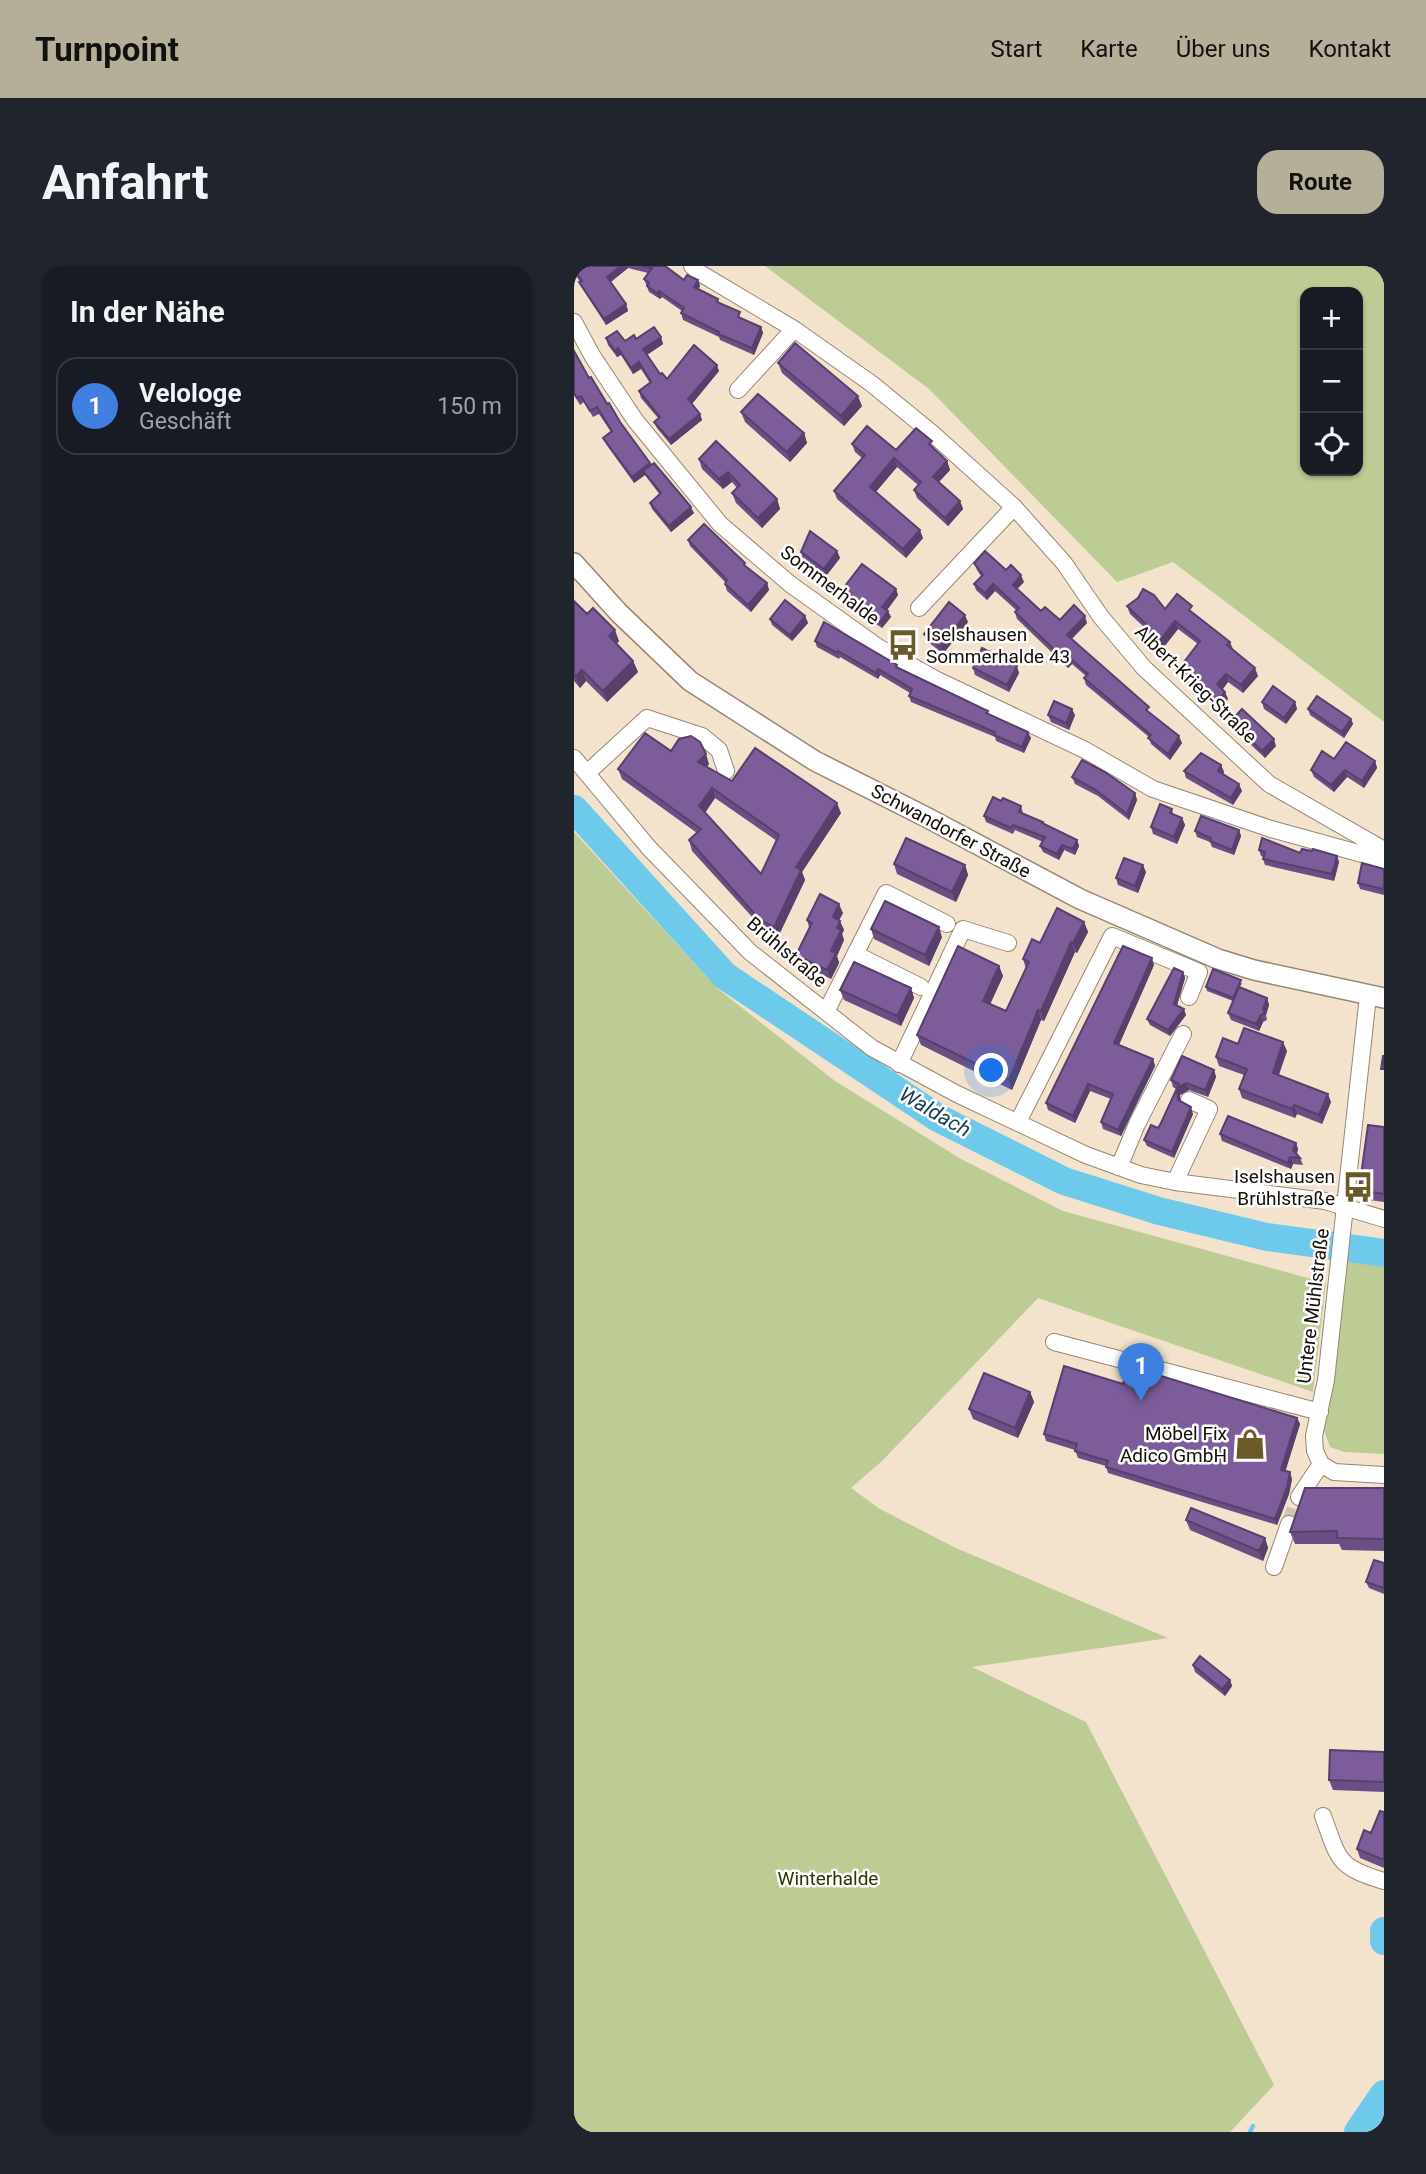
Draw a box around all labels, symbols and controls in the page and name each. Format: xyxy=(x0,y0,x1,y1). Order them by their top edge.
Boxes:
text: Turnpoint xyxy=(35,30,179,69)
text: Start xyxy=(991,35,1042,63)
text: Karte xyxy=(1080,35,1138,63)
text: Über uns xyxy=(1176,35,1270,63)
text: Kontakt xyxy=(1308,35,1391,63)
button: Route xyxy=(1257,150,1384,214)
text: Anfahrt xyxy=(42,154,209,211)
map controls xyxy=(1300,287,1363,476)
button: + xyxy=(1300,287,1363,350)
text: In der Nähe xyxy=(70,294,225,329)
button: − xyxy=(1300,350,1363,413)
text: Velologe xyxy=(139,378,241,408)
text: 1 xyxy=(88,393,102,420)
text: 150 m xyxy=(437,393,502,420)
text: Geschäft xyxy=(139,408,231,435)
button: locate xyxy=(1300,413,1363,476)
street label: Sommerhalde xyxy=(776,540,884,630)
street label: Albert-Krieg-Straße xyxy=(1130,620,1262,748)
place label: Iselshausen Sommerhalde 43 xyxy=(926,623,1070,668)
bus stop icon: Iselshausen Sommerhalde 43 xyxy=(886,628,920,662)
street label: Schwandorfer Straße xyxy=(867,779,1035,883)
street label: Brühlstraße xyxy=(742,912,832,992)
your location xyxy=(974,1053,1008,1087)
water label: Waldach xyxy=(895,1082,975,1142)
place label: Iselshausen Brühlstraße xyxy=(1234,1165,1335,1210)
bus stop icon: Iselshausen Brühlstraße xyxy=(1341,1170,1375,1204)
street label: Untere Mühlstraße xyxy=(1292,1227,1334,1385)
pin: 1 xyxy=(1118,1343,1164,1401)
place label: Möbel Fix Adico GmbH xyxy=(1120,1422,1228,1467)
shop icon: Möbel Fix Adico GmbH xyxy=(1233,1427,1267,1461)
park label: Winterhalde xyxy=(778,1867,878,1890)

